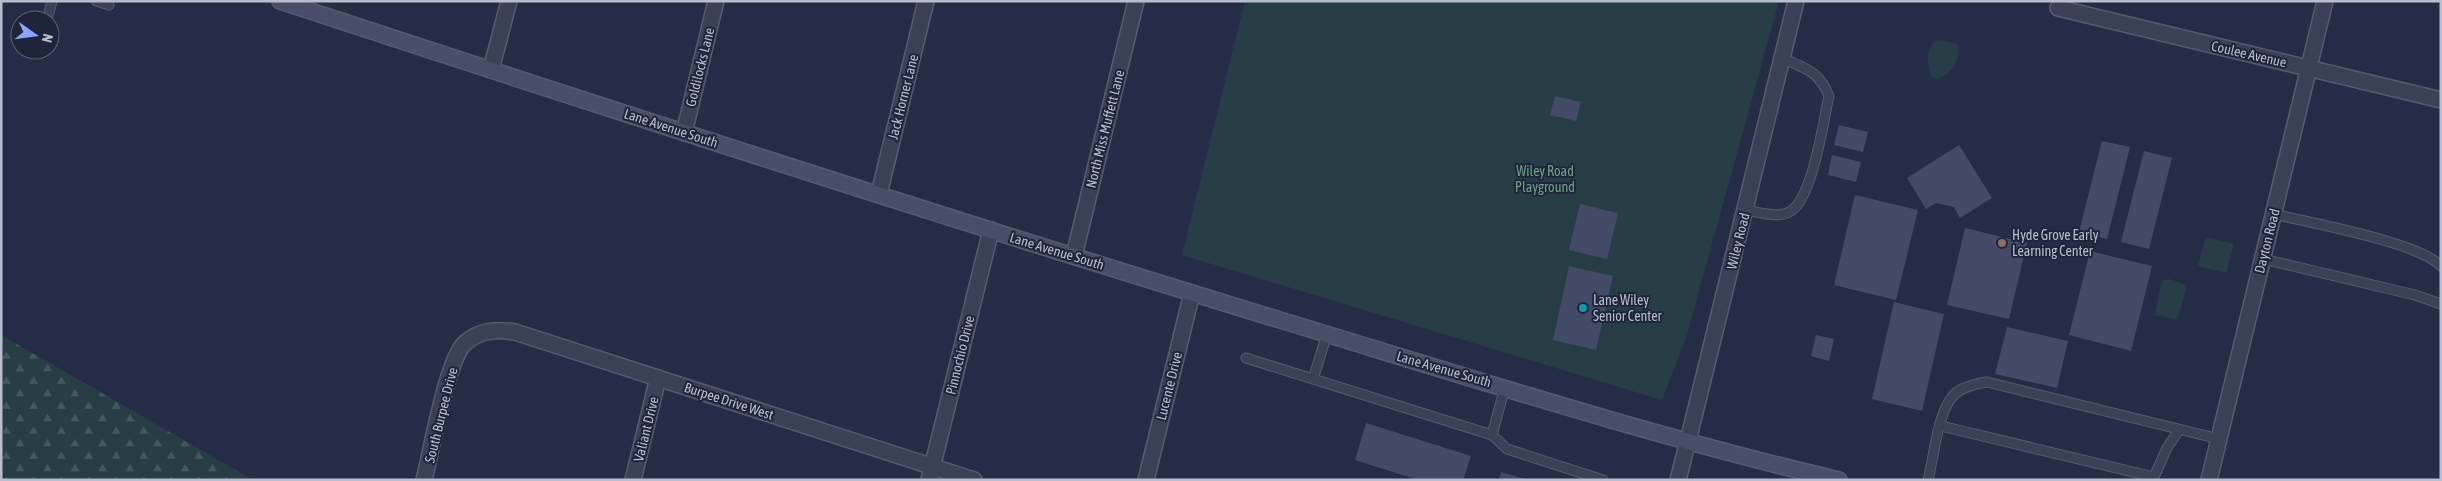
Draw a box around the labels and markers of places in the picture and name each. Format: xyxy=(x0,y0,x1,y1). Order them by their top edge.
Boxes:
place label: Hyde Grove Early Learning Center xyxy=(2012,227,2099,259)
marker: Hyde Grove Early Learning Center xyxy=(1996,237,2008,249)
place label: Lane Wiley Senior Center xyxy=(1593,292,1663,324)
marker: Lane Wiley Senior Center xyxy=(1577,302,1589,314)

